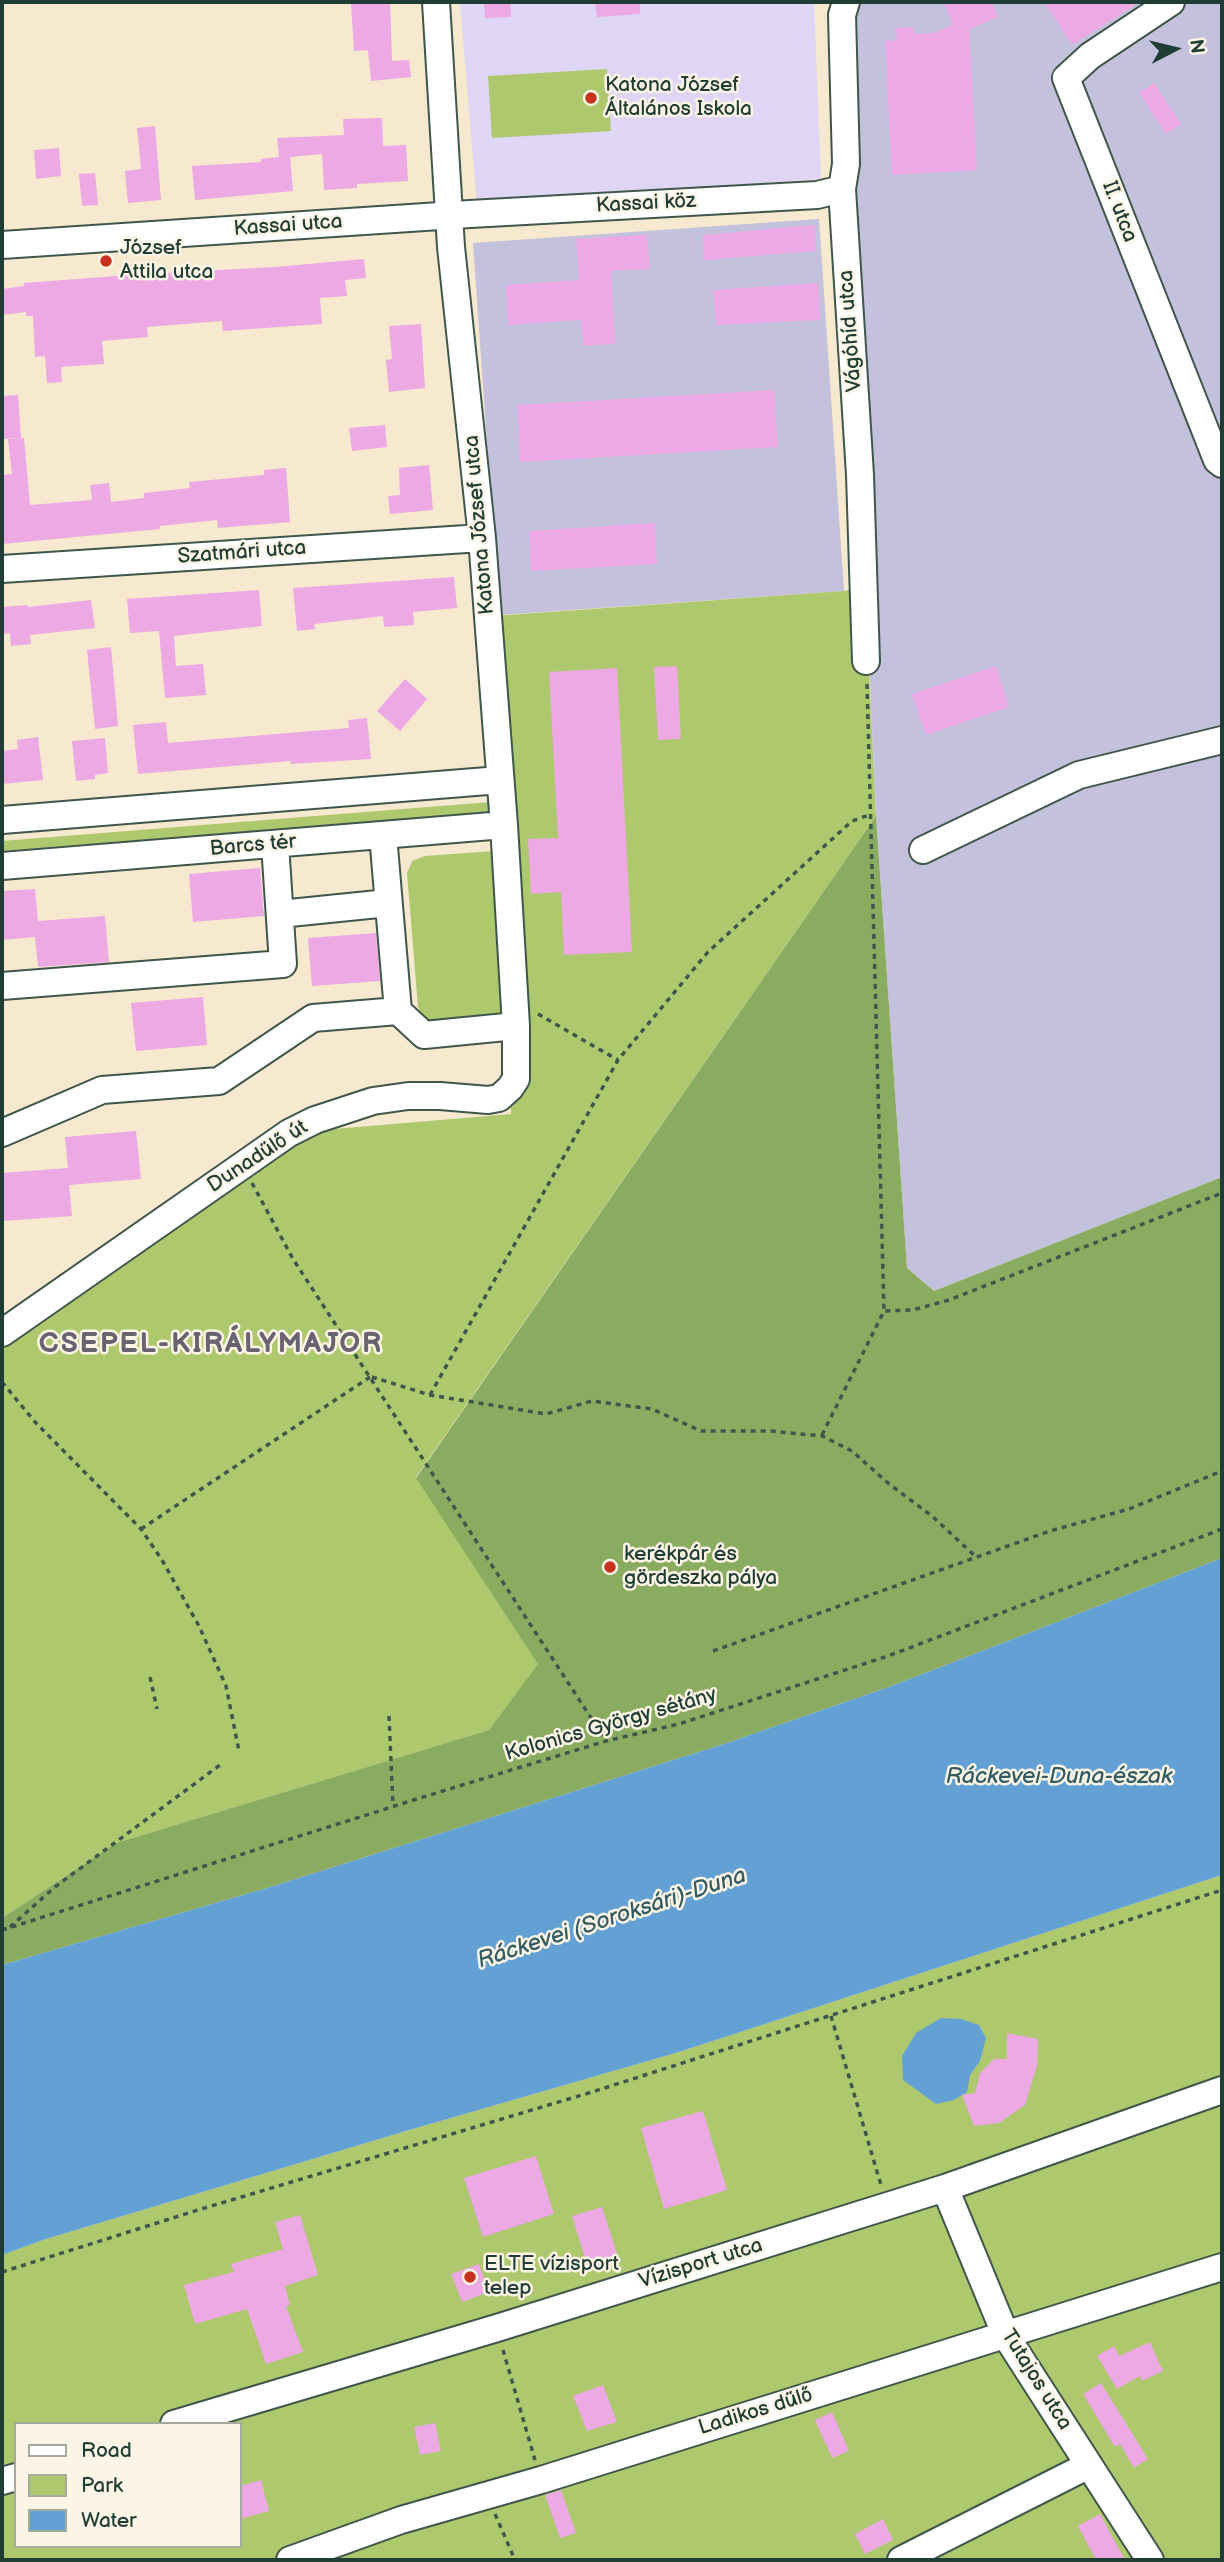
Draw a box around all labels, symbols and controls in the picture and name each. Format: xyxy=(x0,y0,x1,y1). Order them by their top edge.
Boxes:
north arrow xyxy=(1140,14,1210,84)
text: N xyxy=(1184,38,1209,55)
place label: Katona József Általános Iskola xyxy=(605,73,752,123)
marker: Katona József Általános Iskola xyxy=(583,90,599,106)
street label: II. utca xyxy=(1096,178,1142,246)
street label: Kassai köz xyxy=(595,189,697,219)
street label: Kassai utca xyxy=(233,210,343,242)
place label: József Attila utca xyxy=(120,236,213,286)
marker: József Attila utca xyxy=(98,253,114,269)
street label: Vágóhíd utca xyxy=(834,269,868,393)
street label: Katona József utca xyxy=(460,434,500,616)
street label: Szatmári utca xyxy=(177,536,307,570)
street label: Barcs tér xyxy=(209,830,297,862)
street label: Dunadűlő út xyxy=(203,1115,313,1199)
district label: CSEPEL-KIRÁLYMAJOR xyxy=(41,1328,381,1362)
place label: kerékpár és gördeszka pálya xyxy=(624,1542,777,1592)
marker: kerékpár és gördeszka pálya xyxy=(602,1559,618,1575)
street label: Kolonics György sétány xyxy=(502,1683,720,1767)
water label: Ráckevei-Duna-észak xyxy=(946,1763,1172,1791)
water label: Ráckevei (Soroksári)-Duna xyxy=(474,1862,750,1976)
street label: Vízisport utca xyxy=(636,2233,766,2295)
place label: ELTE vízisport telep xyxy=(484,2252,619,2302)
marker: ELTE vízisport telep xyxy=(462,2269,478,2285)
street label: Tutajos utca xyxy=(995,2325,1077,2435)
street label: Ladikos dűlő xyxy=(696,2383,816,2441)
legend xyxy=(14,2422,242,2548)
text: Road xyxy=(81,2438,132,2463)
text: Park xyxy=(81,2473,123,2498)
text: Water xyxy=(81,2508,137,2533)

